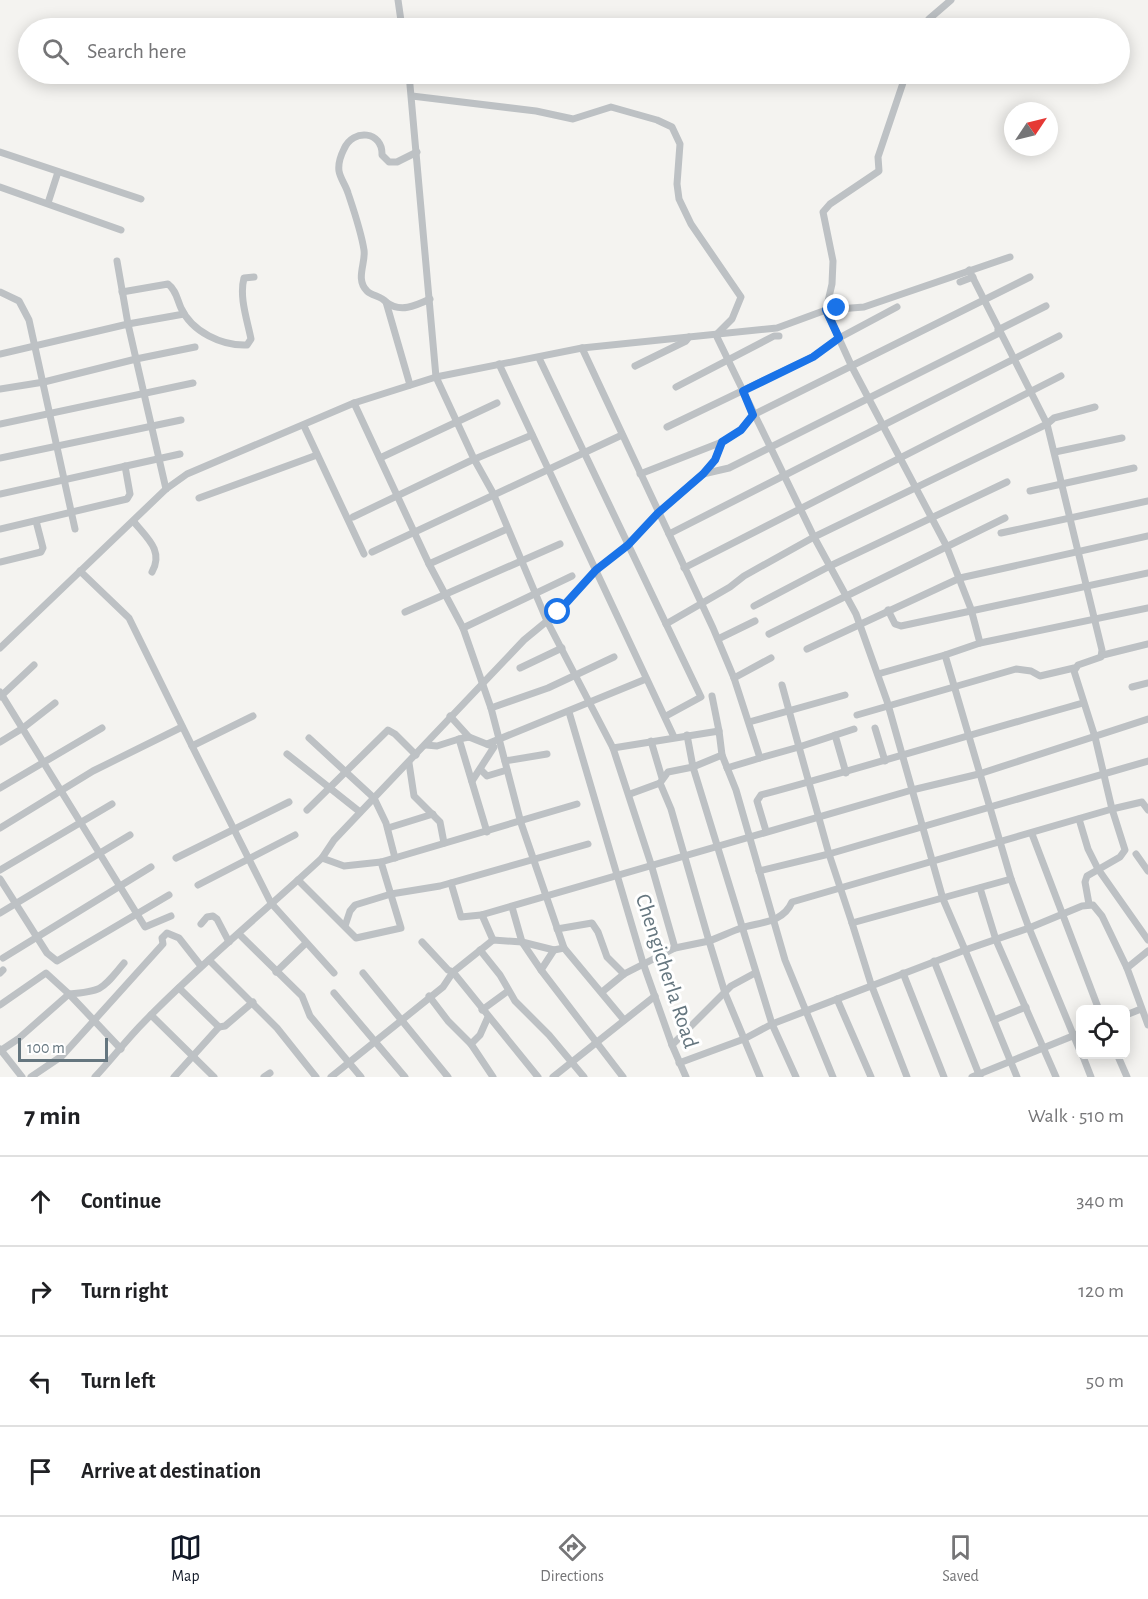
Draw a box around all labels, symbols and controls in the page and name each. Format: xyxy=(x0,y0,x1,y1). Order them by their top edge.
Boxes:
search box xyxy=(18,18,1130,84)
icon: search xyxy=(39,35,72,68)
text: Search here xyxy=(87,40,186,62)
north arrow xyxy=(1004,102,1058,156)
route end xyxy=(823,294,849,320)
route start xyxy=(544,598,570,624)
street label: Chengicherla Road xyxy=(632,891,702,1051)
map controls xyxy=(1076,1005,1130,1059)
button: locate xyxy=(1076,1005,1130,1059)
scale bar xyxy=(18,1035,108,1062)
text: 100 m xyxy=(27,1040,65,1056)
text: 7 min xyxy=(24,1103,81,1129)
text: Walk · 510 m xyxy=(1028,1106,1124,1126)
icon: ahead xyxy=(24,1185,57,1218)
text: Continue xyxy=(81,1190,161,1212)
text: 340 m xyxy=(1076,1191,1124,1211)
icon: right xyxy=(24,1275,57,1308)
text: Turn right xyxy=(81,1280,168,1302)
text: 120 m xyxy=(1078,1281,1124,1301)
icon: left xyxy=(24,1365,57,1398)
text: Turn left xyxy=(81,1370,155,1392)
text: 50 m xyxy=(1086,1371,1124,1391)
icon: arrive xyxy=(24,1455,57,1488)
text: Arrive at destination xyxy=(81,1460,261,1482)
tab: Map xyxy=(169,1531,202,1586)
tab: Directions xyxy=(540,1531,604,1586)
tab: Saved xyxy=(942,1531,979,1586)

